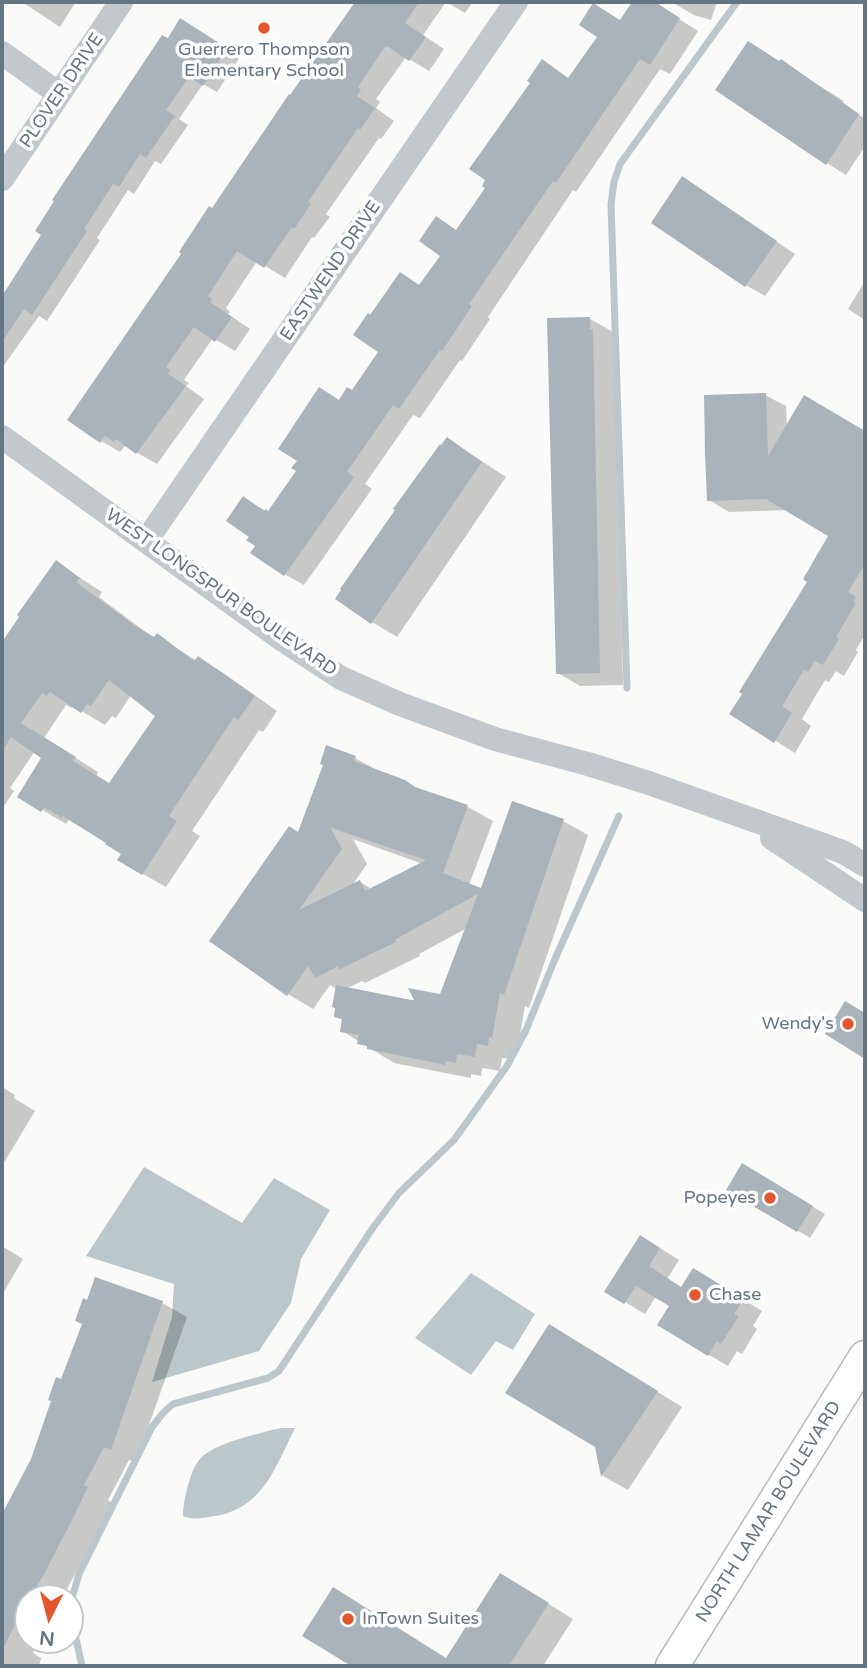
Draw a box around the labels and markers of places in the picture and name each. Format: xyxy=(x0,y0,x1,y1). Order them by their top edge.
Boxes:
marker: Guerrero Thompson Elementary School xyxy=(256,20,272,36)
place label: Guerrero Thompson Elementary School xyxy=(178,39,350,82)
place label: Wendy's xyxy=(762,1013,834,1035)
marker: Wendy's xyxy=(840,1016,856,1032)
place label: Popeyes xyxy=(683,1187,756,1209)
marker: Popeyes xyxy=(762,1190,778,1206)
place label: Chase xyxy=(709,1284,761,1306)
marker: Chase xyxy=(687,1287,703,1303)
place label: InTown Suites xyxy=(362,1608,479,1630)
marker: InTown Suites xyxy=(340,1611,356,1627)

